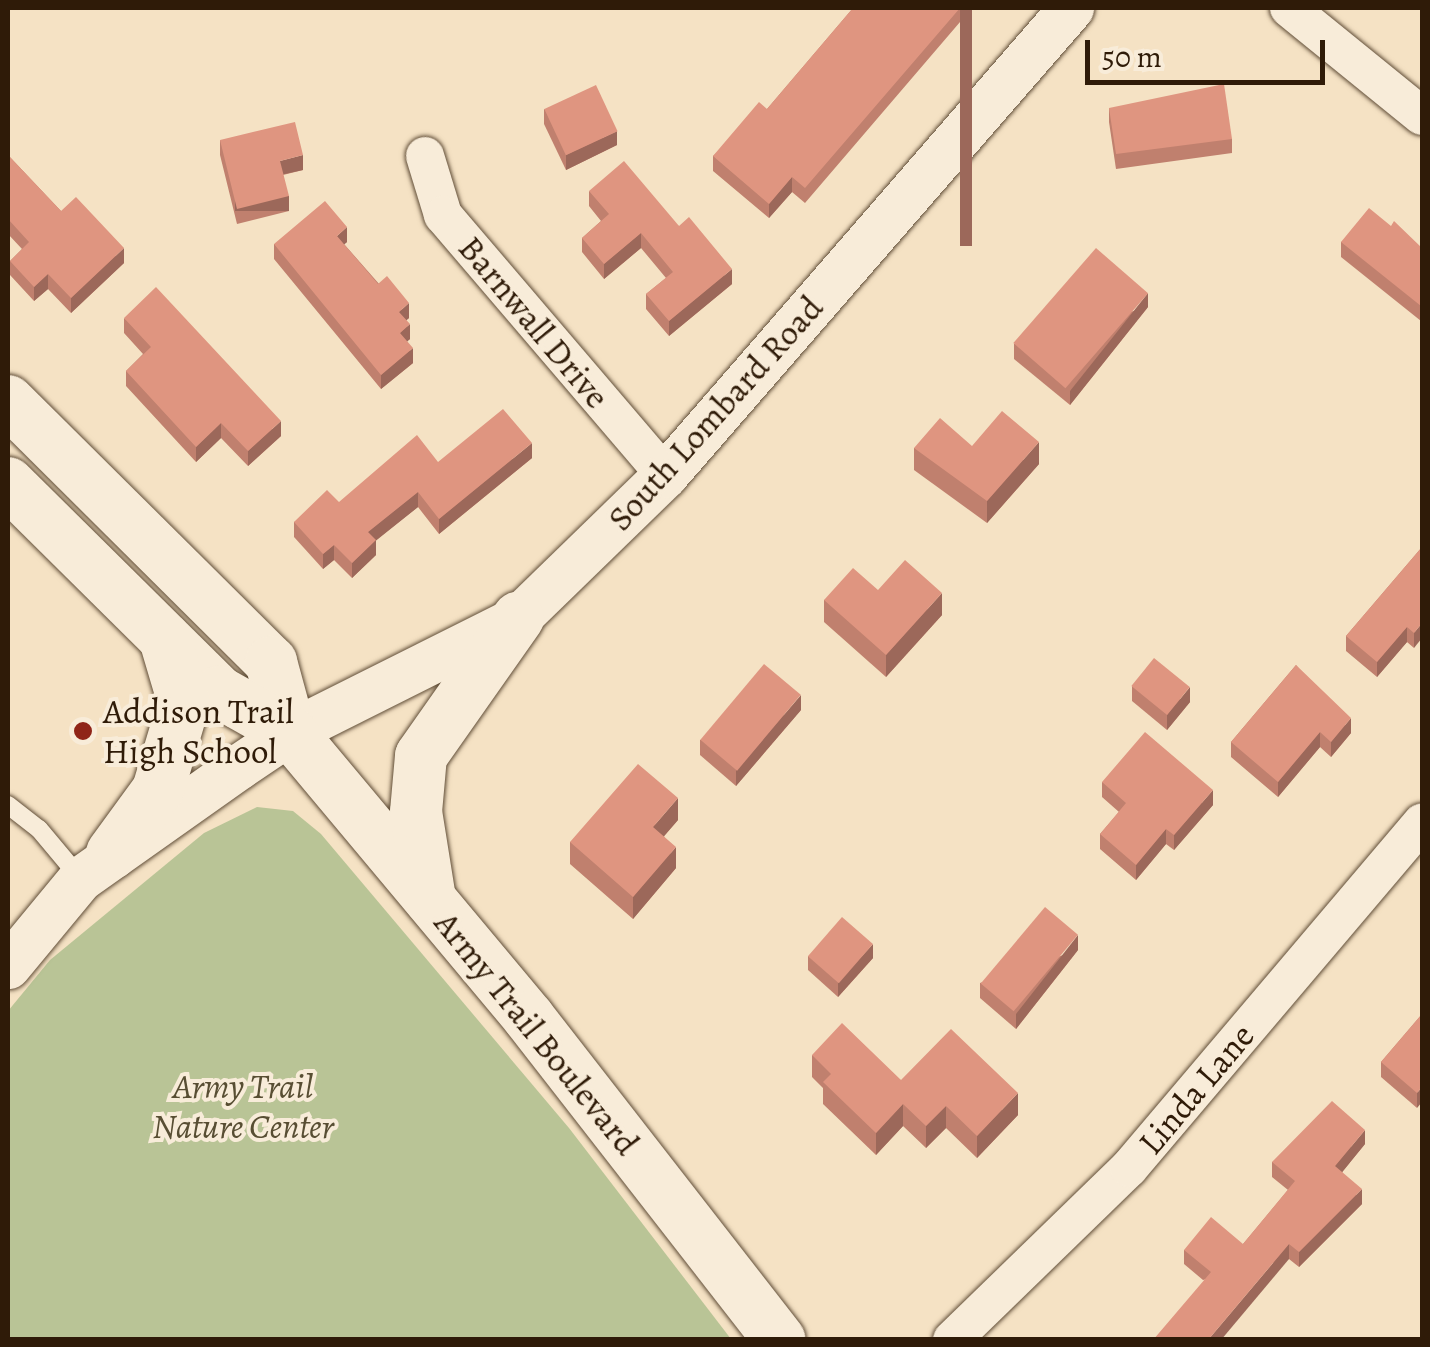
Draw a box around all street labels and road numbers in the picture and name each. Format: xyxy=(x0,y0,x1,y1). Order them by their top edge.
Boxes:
street label: Barnwall Drive xyxy=(450,227,618,417)
street label: South Lombard Road xyxy=(599,287,831,539)
street label: Army Trail Boulevard xyxy=(426,903,648,1163)
street label: Linda Lane xyxy=(1129,1015,1263,1163)

